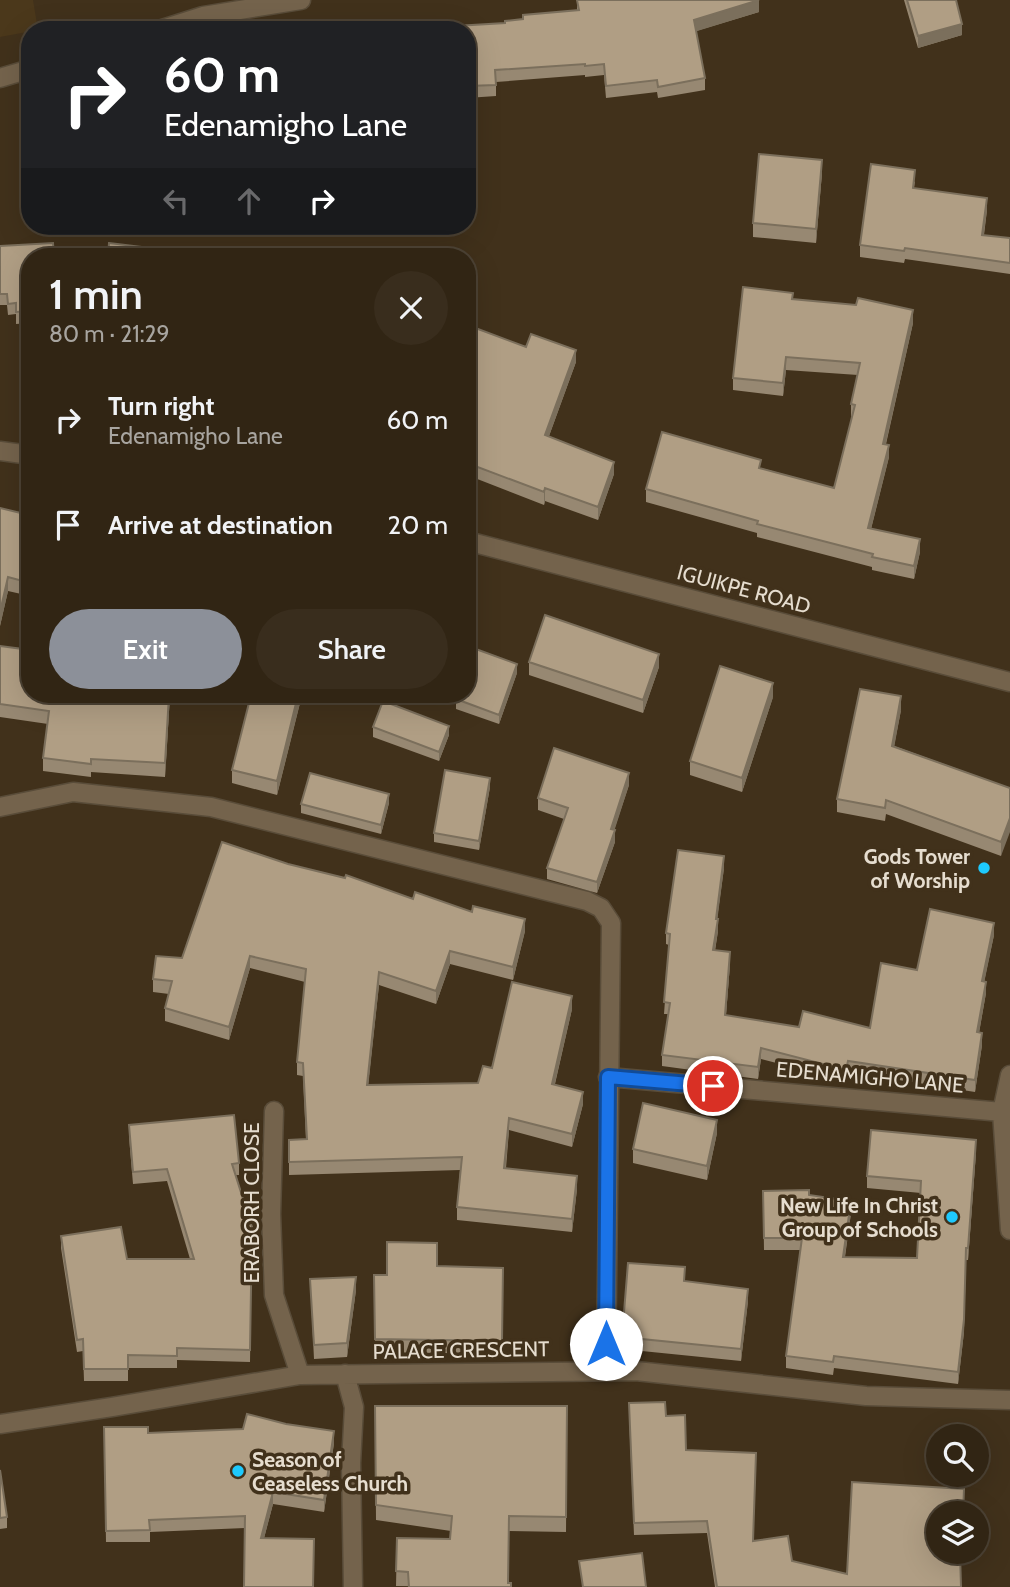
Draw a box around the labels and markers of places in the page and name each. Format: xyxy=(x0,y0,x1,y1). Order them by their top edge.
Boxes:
place label: Gods Tower of Worship xyxy=(864,844,970,893)
marker: Gods Tower of Worship xyxy=(976,860,992,876)
pin xyxy=(683,1056,743,1116)
place label: New Life In Christ Group of Schools xyxy=(780,1193,938,1242)
marker: New Life In Christ Group of Schools xyxy=(944,1209,960,1225)
place label: Season of Ceaseless Church xyxy=(252,1447,408,1496)
marker: Season of Ceaseless Church xyxy=(230,1463,246,1479)

